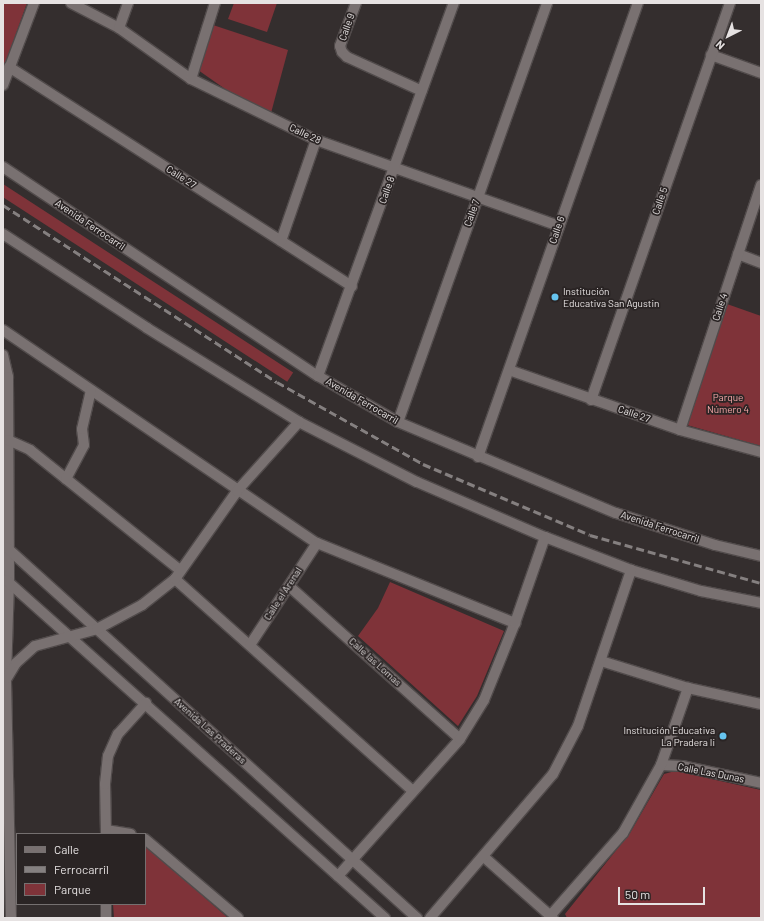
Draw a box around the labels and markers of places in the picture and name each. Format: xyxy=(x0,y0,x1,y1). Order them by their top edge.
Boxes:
place label: Institución Educativa San Agustin xyxy=(563,285,659,308)
marker: Institución Educativa San Agustin xyxy=(550,292,560,302)
place label: Institución Educativa La Pradera Ii xyxy=(623,724,715,748)
marker: Institución Educativa La Pradera Ii xyxy=(718,731,728,741)

